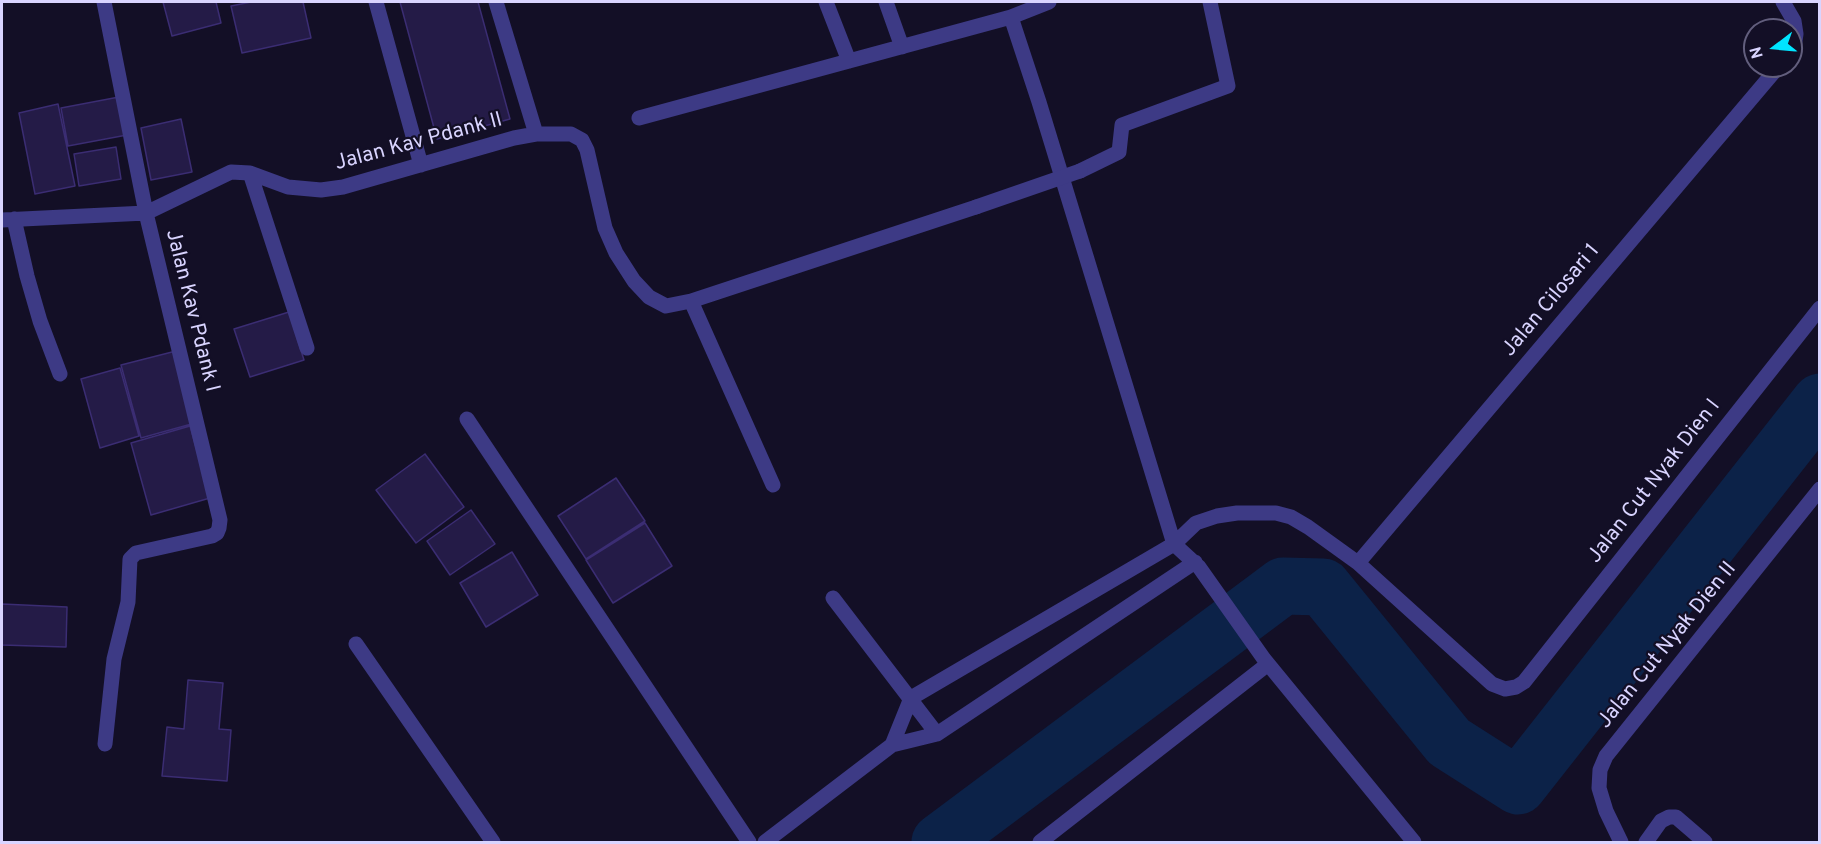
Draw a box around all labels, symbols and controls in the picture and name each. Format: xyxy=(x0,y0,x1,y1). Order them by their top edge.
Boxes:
north arrow xyxy=(1743,18,1803,78)
text: N xyxy=(1746,44,1769,61)
street label: Jalan Kav Pdank II xyxy=(332,109,506,177)
street label: Jalan Kav Pdank I xyxy=(159,227,223,395)
street label: Jalan Cilosari 1 xyxy=(1498,240,1606,362)
street label: Jalan Cut Nyak Dien I xyxy=(1583,395,1727,569)
street label: Jalan Cut Nyak Dien II xyxy=(1593,558,1743,734)

